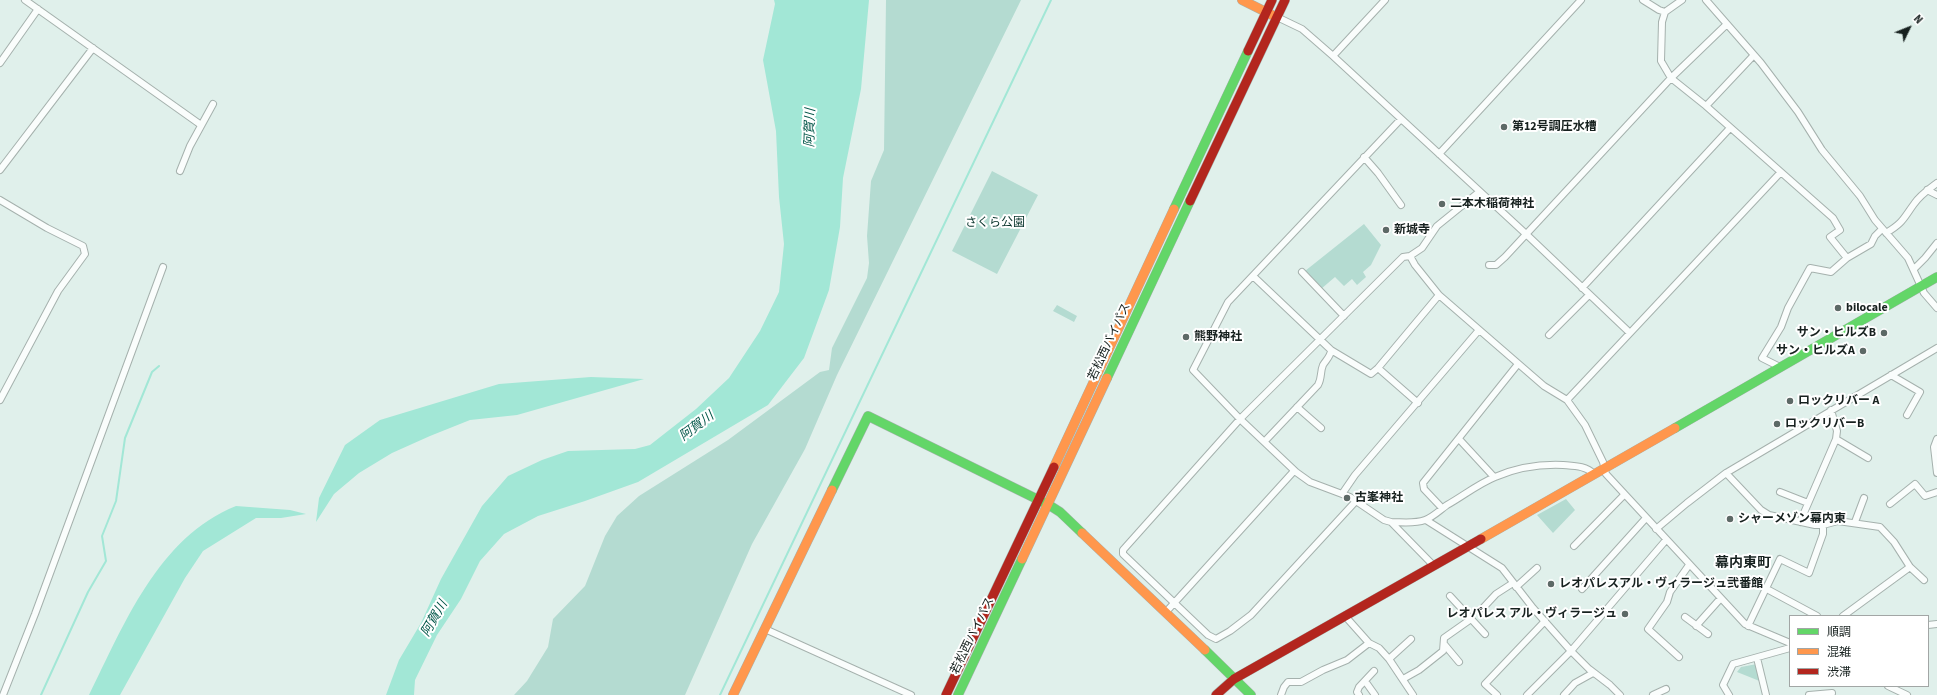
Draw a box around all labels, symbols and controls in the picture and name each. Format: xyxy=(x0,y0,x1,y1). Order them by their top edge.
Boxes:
north arrow xyxy=(1889,8,1929,48)
text: N xyxy=(1910,12,1926,27)
water label: 阿賀川 xyxy=(803,108,819,148)
place label: 第12号調圧水槽 xyxy=(1512,120,1597,134)
marker: 第12号調圧水槽 xyxy=(1499,122,1509,132)
place label: 二本木稲荷神社 xyxy=(1450,197,1534,211)
marker: 二本木稲荷神社 xyxy=(1437,199,1447,209)
park label: さくら公園 xyxy=(965,216,1025,230)
place label: 新城寺 xyxy=(1394,223,1430,237)
marker: 新城寺 xyxy=(1381,225,1391,235)
street label: 若松西バイパス xyxy=(1086,301,1134,383)
place label: bilocale xyxy=(1846,301,1888,315)
marker: bilocale xyxy=(1833,303,1843,313)
place label: サン・ヒルズB xyxy=(1797,326,1876,340)
marker: サン・ヒルズB xyxy=(1879,328,1889,338)
place label: 熊野神社 xyxy=(1194,330,1242,344)
marker: 熊野神社 xyxy=(1181,332,1191,342)
place label: サン・ヒルズA xyxy=(1776,344,1855,358)
marker: サン・ヒルズA xyxy=(1858,346,1868,356)
place label: ロックリバー A xyxy=(1798,394,1879,408)
marker: ロックリバー A xyxy=(1785,396,1795,406)
water label: 阿賀川 xyxy=(677,409,717,445)
place label: ロックリバーB xyxy=(1785,417,1864,431)
marker: ロックリバーB xyxy=(1772,419,1782,429)
place label: 古峯神社 xyxy=(1355,491,1403,505)
marker: 古峯神社 xyxy=(1342,493,1352,503)
place label: シャーメゾン幕内東 xyxy=(1738,512,1846,526)
marker: シャーメゾン幕内東 xyxy=(1725,514,1735,524)
district label: 幕内東町 xyxy=(1715,556,1771,572)
place label: レオパレスアル・ヴィラージュ弐番館 xyxy=(1559,577,1763,591)
marker: レオパレスアル・ヴィラージュ弐番館 xyxy=(1546,579,1556,589)
street label: 若松西バイパス xyxy=(948,595,998,677)
water label: 阿賀川 xyxy=(418,598,452,640)
place label: レオパレス アル・ヴィラージュ xyxy=(1447,607,1617,621)
marker: レオパレス アル・ヴィラージュ xyxy=(1620,609,1630,619)
legend xyxy=(1789,615,1929,687)
text: 順調 xyxy=(1827,624,1851,641)
text: 混雑 xyxy=(1827,644,1851,661)
text: 渋滞 xyxy=(1827,664,1851,681)

